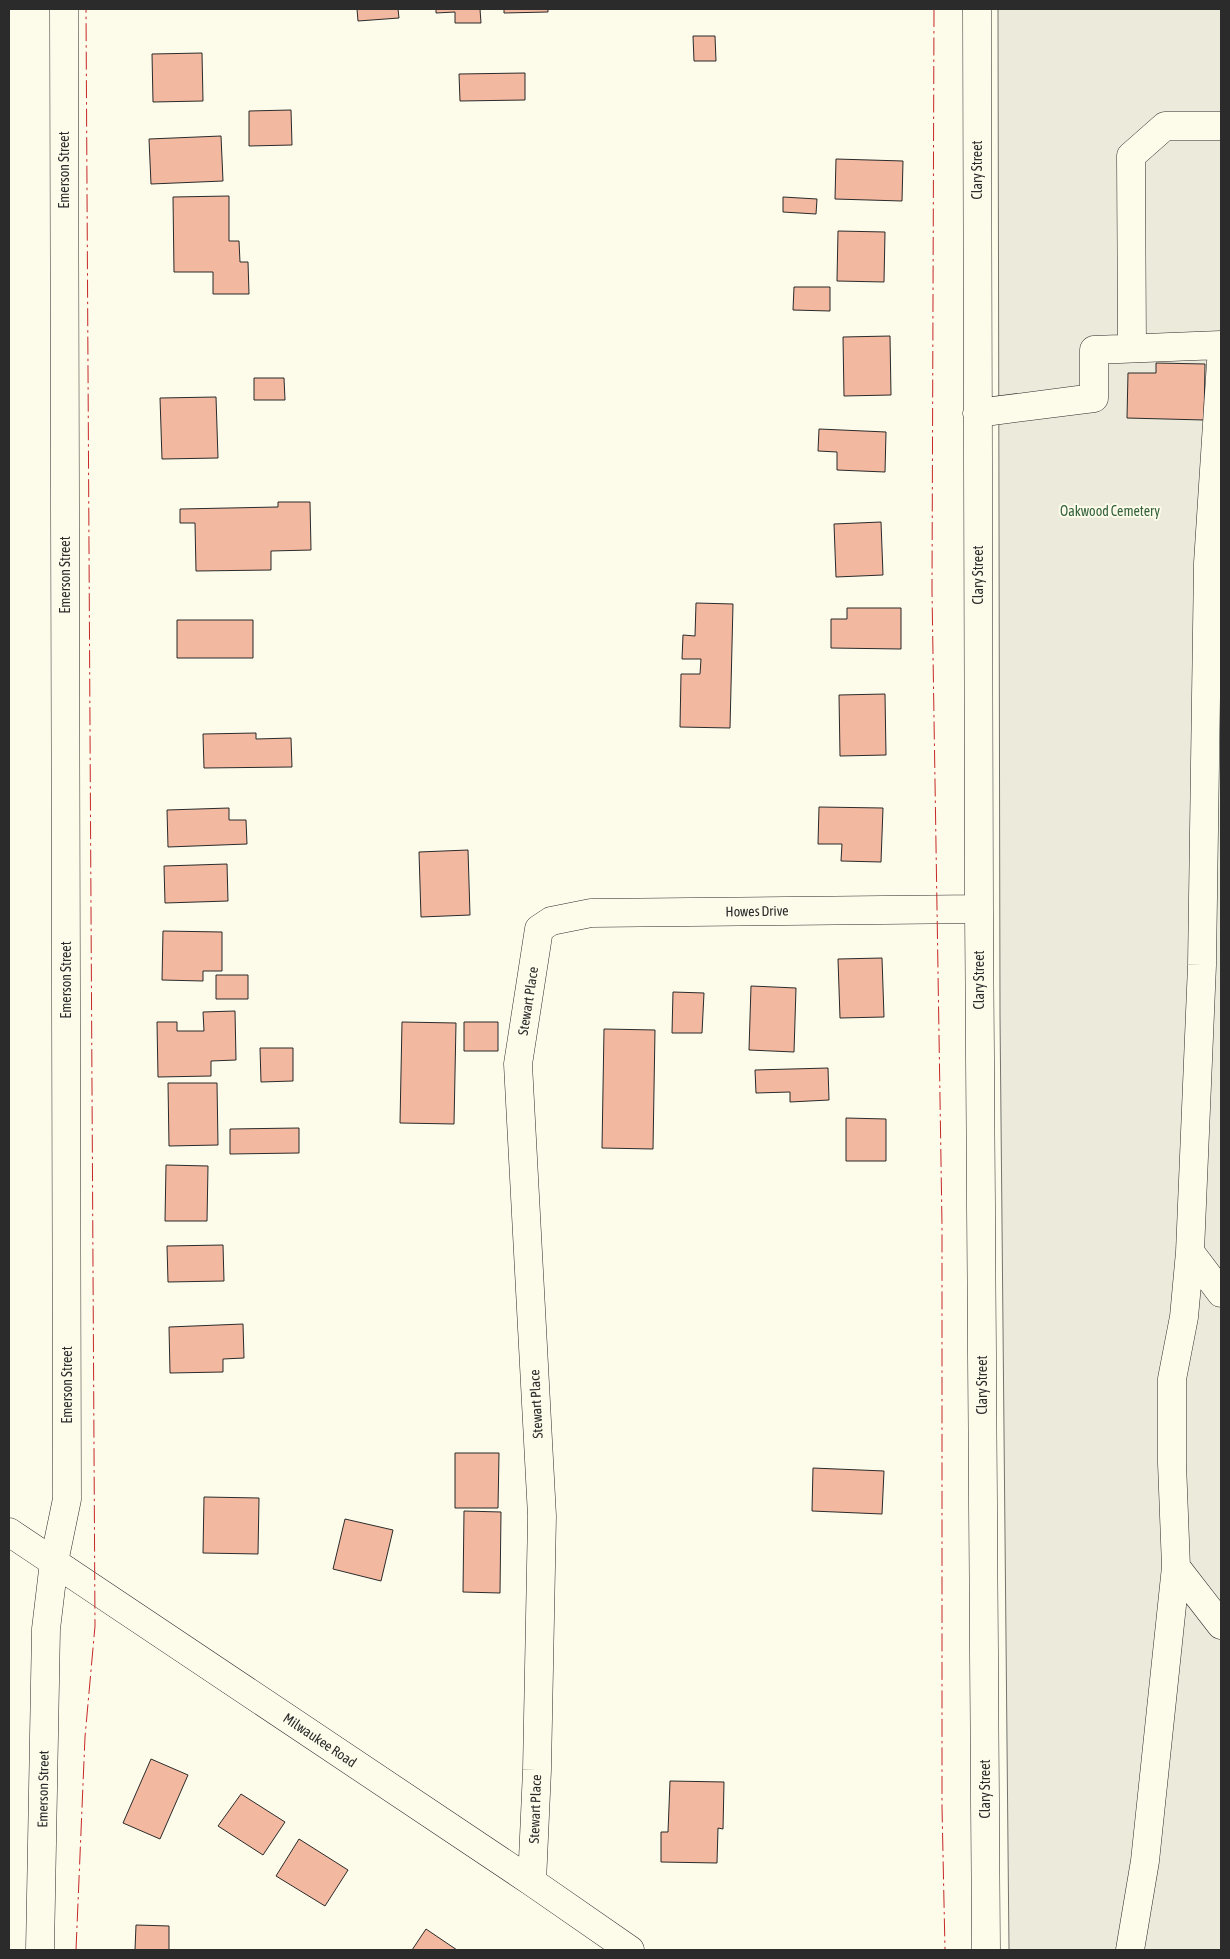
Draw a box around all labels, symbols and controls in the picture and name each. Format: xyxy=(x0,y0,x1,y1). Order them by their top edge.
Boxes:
street label: Emerson Street xyxy=(56,131,72,209)
street label: Clary Street xyxy=(969,140,985,200)
park label: Oakwood Cemetery xyxy=(1060,503,1160,519)
street label: Emerson Street xyxy=(57,536,73,614)
street label: Clary Street xyxy=(970,545,986,605)
street label: Howes Drive xyxy=(725,902,789,920)
street label: Emerson Street xyxy=(58,941,74,1019)
street label: Clary Street xyxy=(971,950,987,1010)
street label: Stewart Place xyxy=(515,966,541,1036)
street label: Emerson Street xyxy=(59,1346,75,1424)
street label: Clary Street xyxy=(974,1355,990,1415)
street label: Stewart Place xyxy=(526,1369,546,1439)
street label: Milwaukee Road xyxy=(280,1710,360,1770)
street label: Emerson Street xyxy=(34,1750,52,1828)
street label: Clary Street xyxy=(977,1759,993,1819)
street label: Stewart Place xyxy=(526,1774,544,1844)

